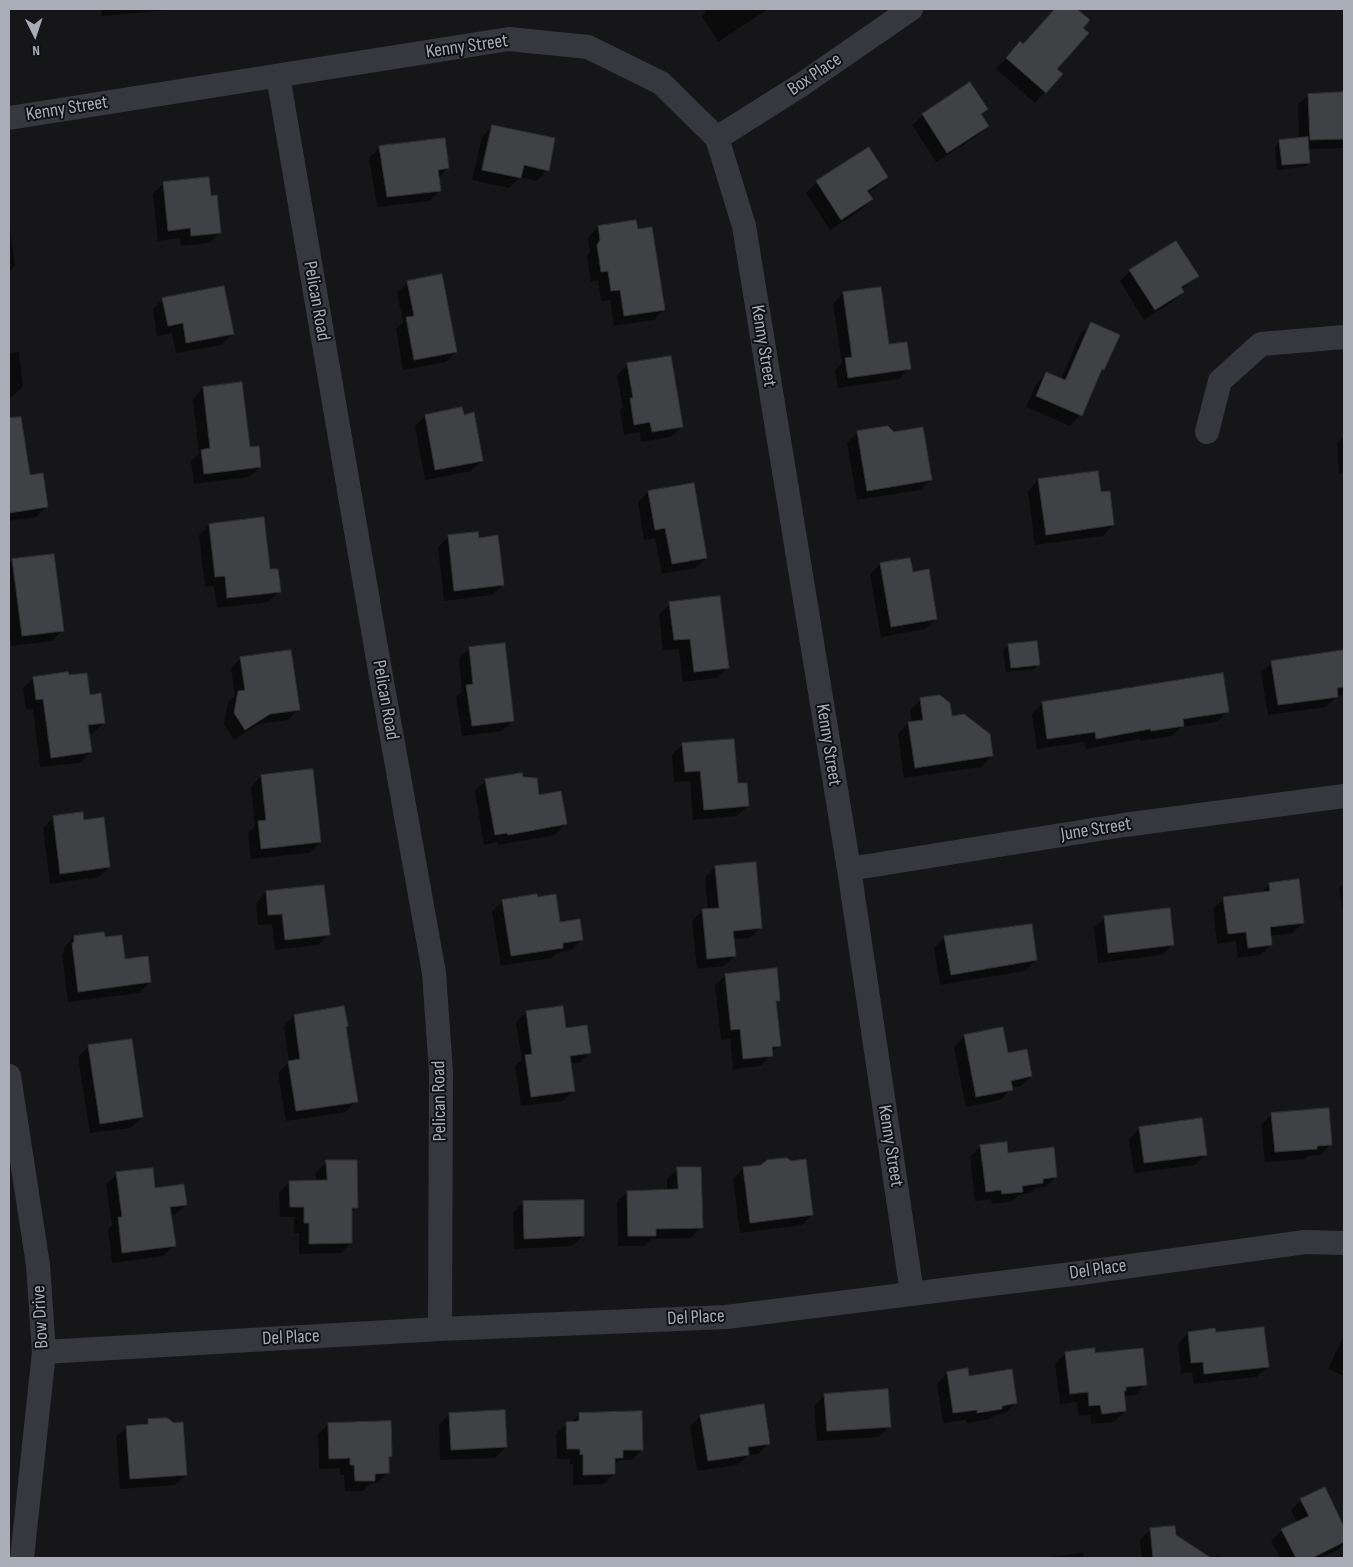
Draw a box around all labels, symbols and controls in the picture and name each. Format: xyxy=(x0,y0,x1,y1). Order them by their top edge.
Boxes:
north arrow xyxy=(10,10,60,60)
street label: Kenny Street xyxy=(425,30,509,64)
text: N xyxy=(32,42,40,59)
street label: Box Place xyxy=(784,49,846,101)
street label: Kenny Street xyxy=(24,91,110,127)
street label: Pelican Road xyxy=(298,259,334,343)
street label: Kenny Street xyxy=(745,303,781,389)
street label: Pelican Road xyxy=(367,658,403,742)
street label: Kenny Street xyxy=(810,702,846,788)
street label: June Street xyxy=(1059,813,1133,847)
street label: Pelican Road xyxy=(428,1061,452,1141)
street label: Kenny Street xyxy=(872,1103,908,1189)
street label: Del Place xyxy=(1068,1255,1128,1285)
street label: Bow Drive xyxy=(28,1285,54,1349)
street label: Del Place xyxy=(667,1305,725,1331)
street label: Del Place xyxy=(262,1325,320,1351)

